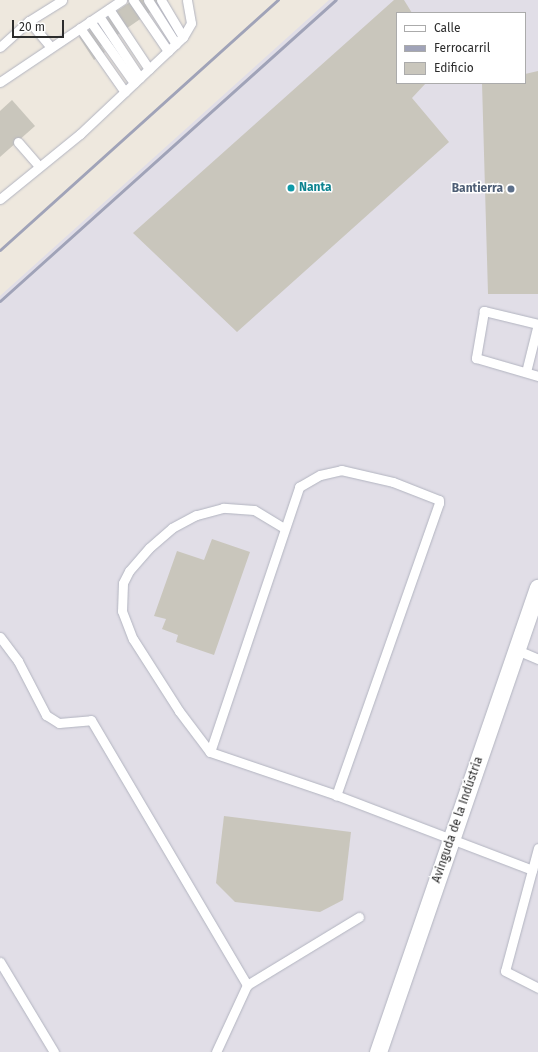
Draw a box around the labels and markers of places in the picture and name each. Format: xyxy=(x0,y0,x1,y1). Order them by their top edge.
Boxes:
place label: Nanta xyxy=(299,181,332,195)
place label: Bantierra xyxy=(452,182,503,196)
marker: Nanta xyxy=(286,183,296,193)
marker: Bantierra xyxy=(506,184,516,194)

